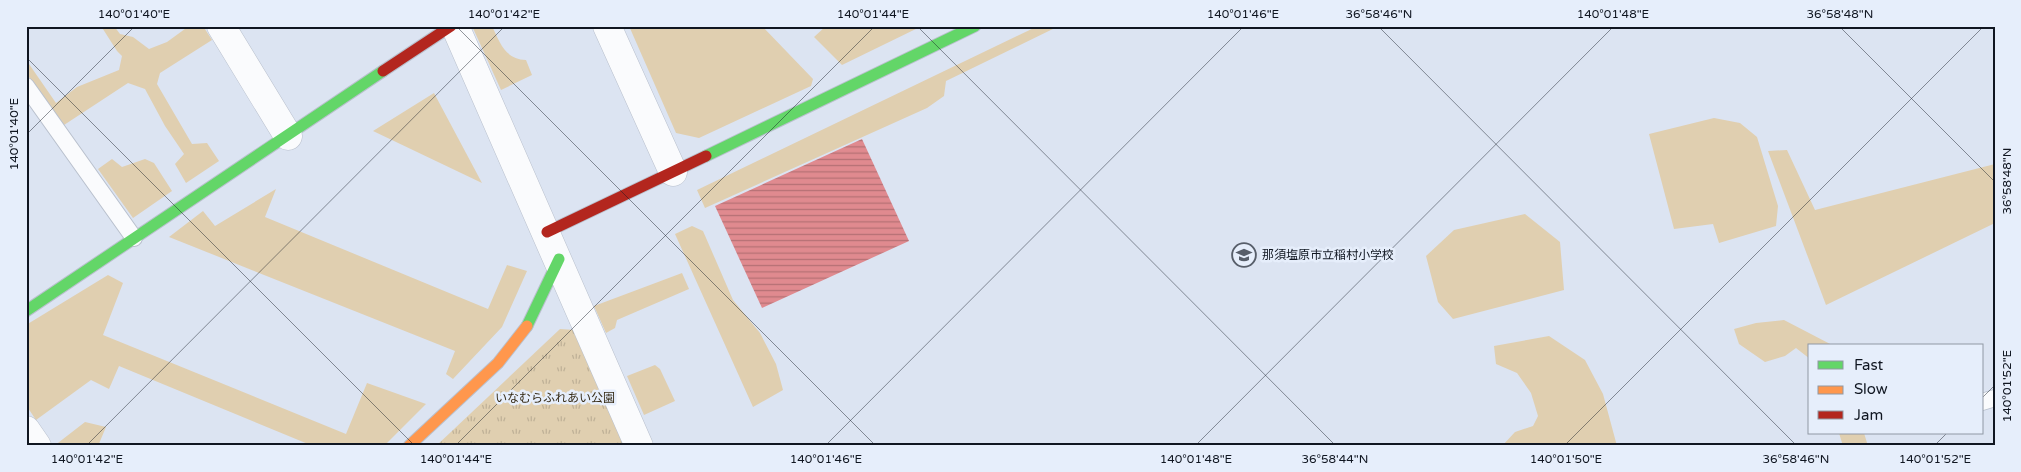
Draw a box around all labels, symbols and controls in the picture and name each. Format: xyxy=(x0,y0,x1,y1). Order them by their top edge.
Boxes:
text: 140°01'40"E xyxy=(98,7,171,21)
text: 140°01'42"E xyxy=(468,7,541,21)
text: 140°01'44"E xyxy=(837,7,910,21)
text: 140°01'46"E xyxy=(1207,7,1280,21)
text: 36°58'46"N xyxy=(1346,7,1412,21)
text: 140°01'48"E xyxy=(1577,7,1650,21)
text: 36°58'48"N xyxy=(1807,7,1873,21)
text: 140°01'40"E xyxy=(7,97,21,170)
text: 36°58'48"N xyxy=(2000,148,2014,214)
school or university icon: 那須塩原市立稲村小学校 xyxy=(1231,242,1257,268)
place label: 那須塩原市立稲村小学校 xyxy=(1262,248,1394,262)
legend xyxy=(1808,344,1984,434)
text: 140°01'52"E xyxy=(2000,349,2014,422)
text: Fast xyxy=(1854,356,1884,374)
text: Slow xyxy=(1854,380,1888,398)
park label: いなむらふれあい公園 xyxy=(495,391,615,405)
text: Jam xyxy=(1854,406,1883,424)
text: 140°01'42"E xyxy=(51,452,124,466)
text: 140°01'44"E xyxy=(420,452,493,466)
text: 140°01'46"E xyxy=(790,452,863,466)
text: 140°01'48"E xyxy=(1160,452,1233,466)
text: 36°58'44"N xyxy=(1302,452,1368,466)
text: 140°01'50"E xyxy=(1530,452,1603,466)
text: 36°58'46"N xyxy=(1763,452,1829,466)
text: 140°01'52"E xyxy=(1899,452,1972,466)

